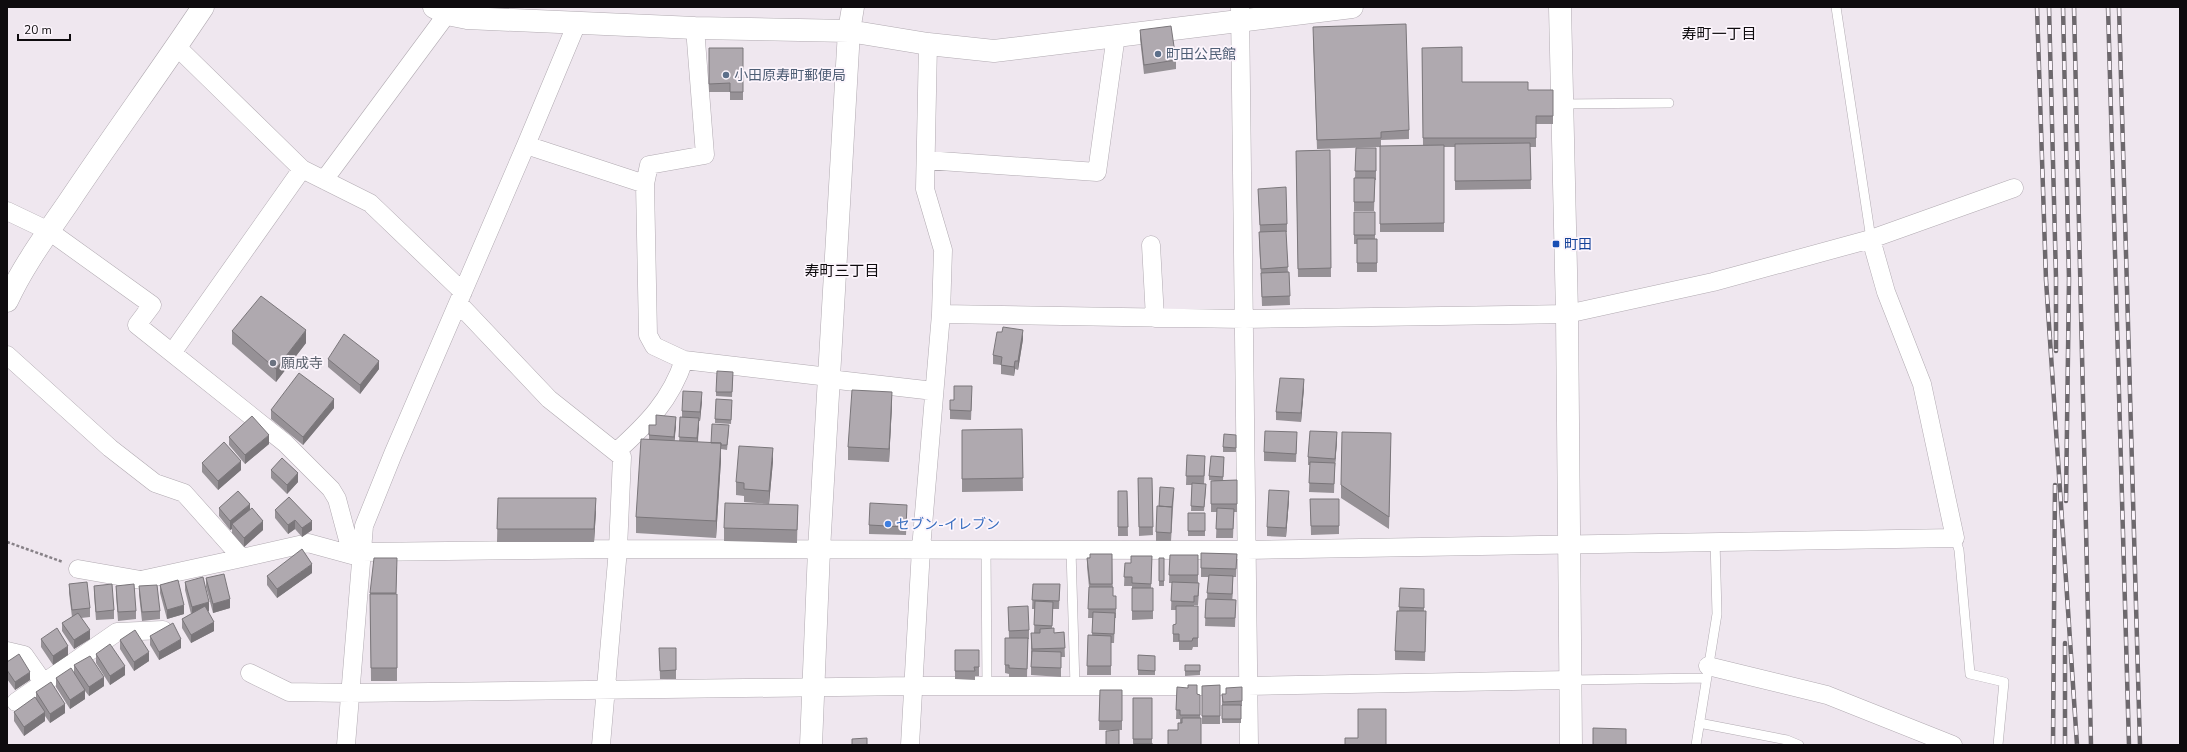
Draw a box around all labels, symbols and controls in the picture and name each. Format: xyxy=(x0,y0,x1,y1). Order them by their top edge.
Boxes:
scale bar xyxy=(18,16,70,42)
text: 20 m xyxy=(24,22,52,38)
district label: 寿町一丁目 xyxy=(1681,24,1757,44)
place label: 町田公民館 xyxy=(1166,45,1236,64)
marker: 町田公民館 xyxy=(1153,49,1163,59)
place label: 小田原寿町郵便局 xyxy=(734,66,846,85)
marker: 小田原寿町郵便局 xyxy=(721,70,731,80)
place label: 町田 xyxy=(1564,235,1592,254)
marker: 町田 xyxy=(1551,239,1561,249)
district label: 寿町三丁目 xyxy=(804,261,880,281)
place label: 願成寺 xyxy=(281,354,323,373)
marker: 願成寺 xyxy=(268,358,278,368)
place label: セブン-イレブン xyxy=(896,515,1000,534)
marker: セブン-イレブン xyxy=(883,519,893,529)

